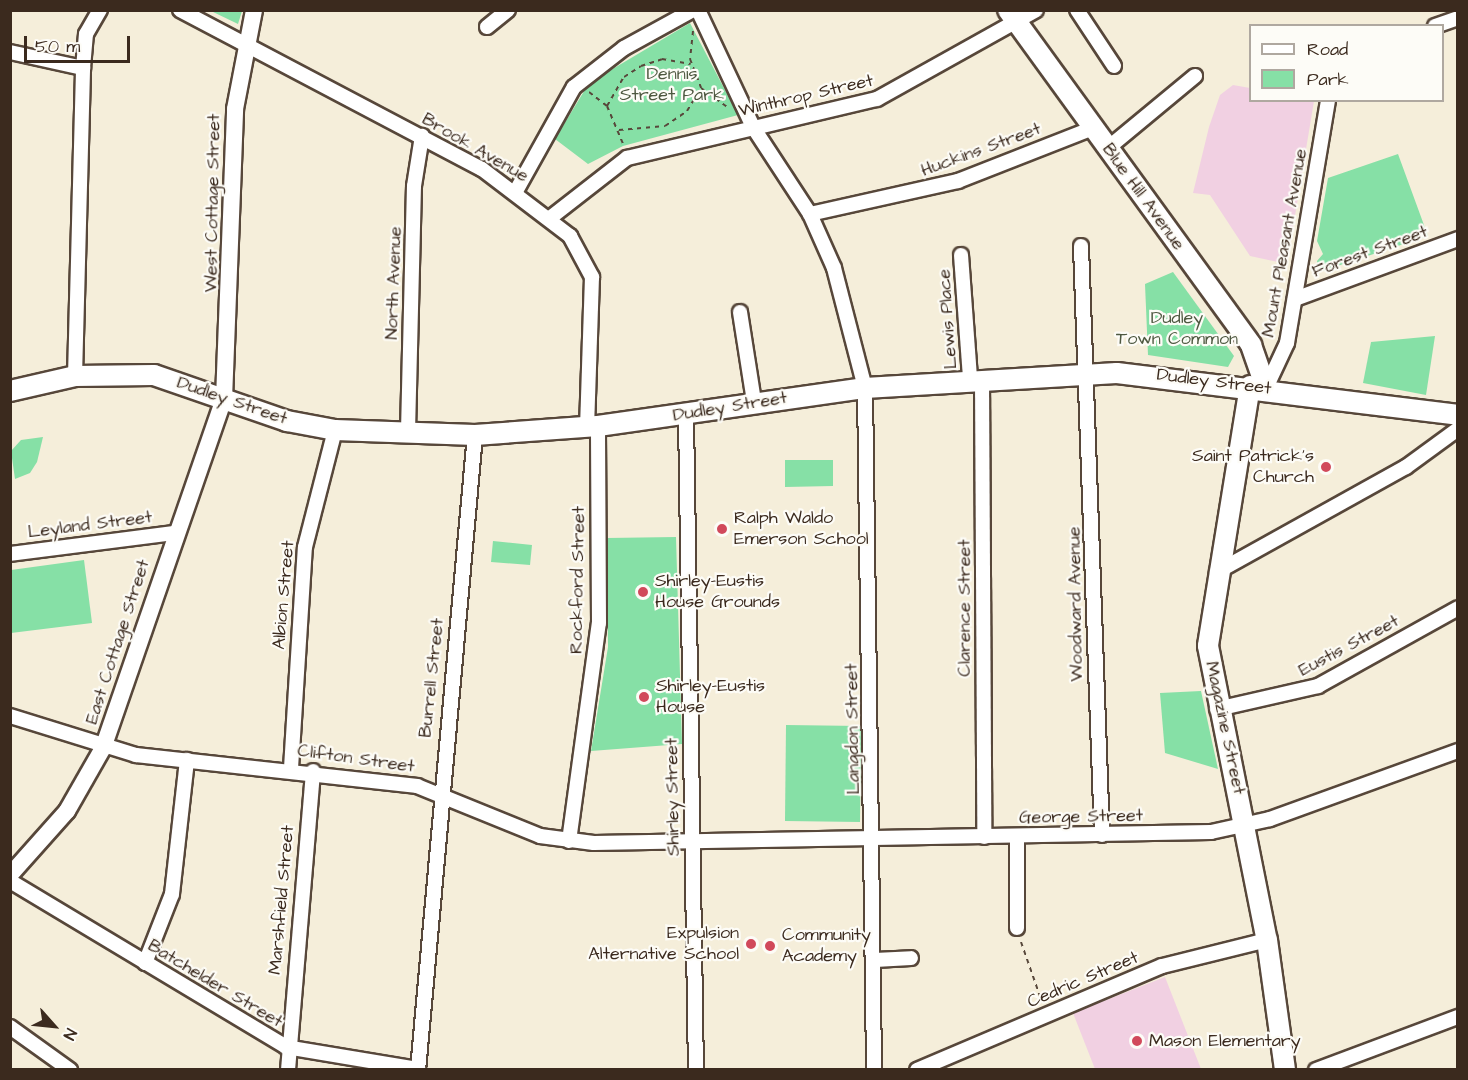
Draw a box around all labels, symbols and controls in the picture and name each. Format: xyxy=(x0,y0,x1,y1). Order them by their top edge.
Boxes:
scale bar xyxy=(27,24,134,62)
legend xyxy=(1249,24,1444,102)
text: 50 m xyxy=(35,34,80,59)
text: Road xyxy=(1307,37,1348,62)
park label: Dennis Street Park xyxy=(620,64,724,106)
text: Park xyxy=(1307,67,1349,92)
street label: Winthrop Street xyxy=(737,70,875,122)
street label: Brook Avenue xyxy=(418,109,532,187)
street label: West Cottage Street xyxy=(201,114,225,292)
street label: Huckins Street xyxy=(918,118,1044,182)
street label: Blue Hill Avenue xyxy=(1097,139,1189,255)
street label: Mount Pleasant Avenue xyxy=(1258,147,1312,339)
street label: Forest Street xyxy=(1309,221,1431,283)
street label: North Avenue xyxy=(381,226,407,340)
street label: Lewis Place xyxy=(934,268,962,370)
park label: Dudley Town Common xyxy=(1116,308,1238,350)
street label: Dudley Street xyxy=(1156,364,1272,400)
street label: Dudley Street xyxy=(174,372,290,430)
street label: Dudley Street xyxy=(671,387,789,427)
place label: Saint Patrick's Church xyxy=(1192,446,1314,488)
marker: Saint Patrick's Church xyxy=(1319,460,1333,474)
street label: Rockford Street xyxy=(566,506,590,654)
street label: Leyland Street xyxy=(27,507,153,543)
place label: Ralph Waldo Emerson School xyxy=(734,508,869,550)
marker: Ralph Waldo Emerson School xyxy=(715,522,729,536)
street label: Woodward Avenue xyxy=(1064,526,1088,682)
street label: Clarence Street xyxy=(954,539,976,677)
street label: Albion Street xyxy=(268,540,300,650)
street label: East Cottage Street xyxy=(81,557,155,727)
place label: Shirley–Eustis House Grounds xyxy=(655,571,780,614)
marker: Shirley–Eustis House Grounds xyxy=(636,585,650,599)
street label: Eustis Street xyxy=(1295,611,1403,681)
street label: Burrell Street xyxy=(415,617,449,739)
street label: Magazine Street xyxy=(1200,659,1250,797)
street label: Langdon Street xyxy=(841,663,865,795)
place label: Shirley-Eustis House xyxy=(656,676,765,718)
marker: Shirley-Eustis House xyxy=(637,690,651,704)
street label: Shirley Street xyxy=(661,738,685,856)
street label: Clifton Street xyxy=(296,740,416,778)
street label: George Street xyxy=(1019,805,1143,829)
street label: Marshfield Street xyxy=(265,824,299,976)
place label: Expulsion Alternative School xyxy=(588,923,739,966)
place label: Community Academy xyxy=(782,925,871,968)
street label: Batchelder Street xyxy=(144,935,286,1033)
marker: Expulsion Alternative School xyxy=(744,937,758,951)
marker: Community Academy xyxy=(763,939,777,953)
street label: Cedric Street xyxy=(1024,947,1142,1013)
north arrow xyxy=(24,996,84,1056)
text: N xyxy=(58,1025,82,1044)
place label: Mason Elementary xyxy=(1149,1030,1301,1052)
marker: Mason Elementary xyxy=(1130,1034,1144,1048)

